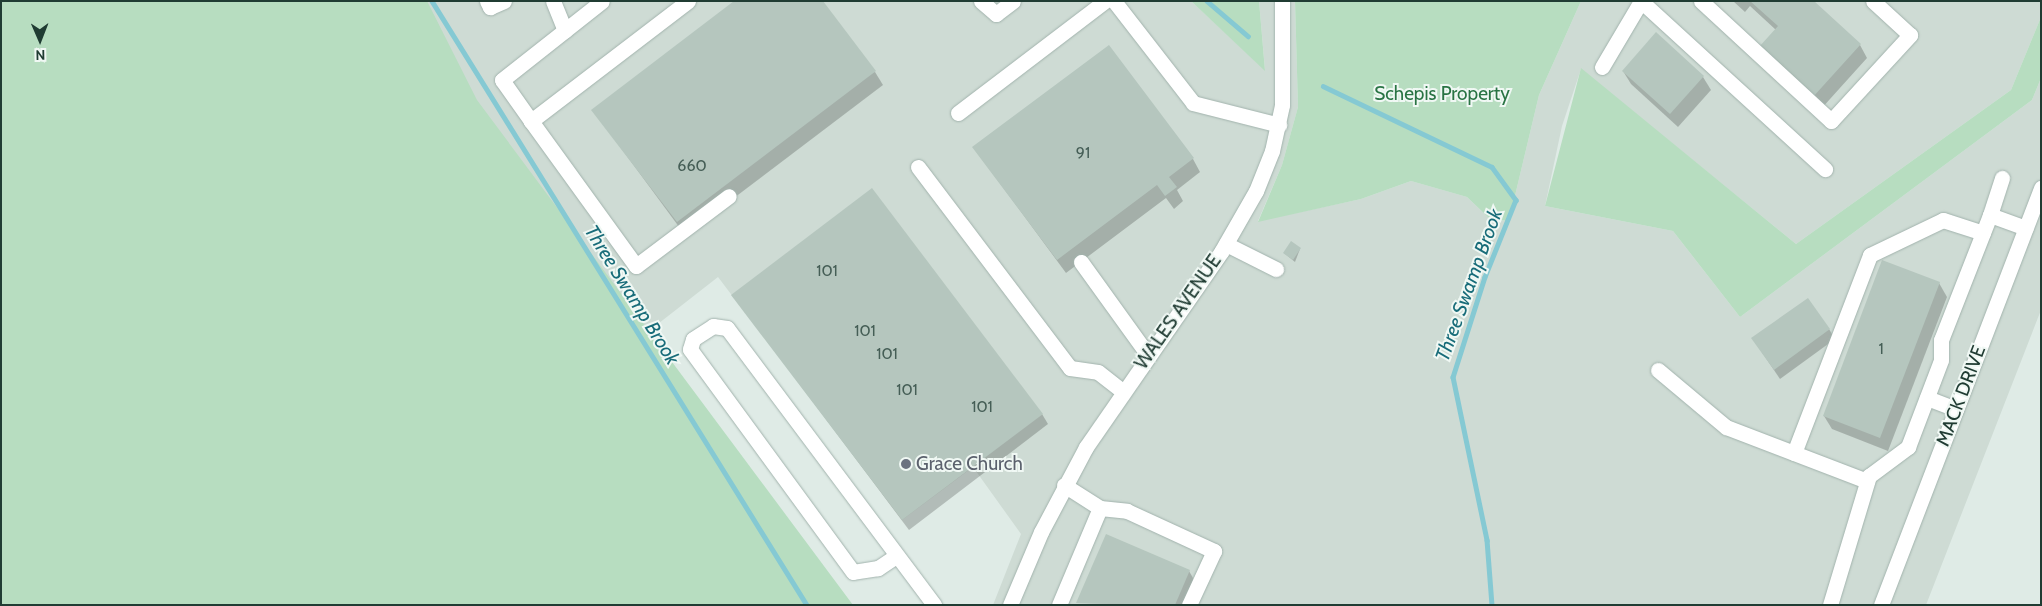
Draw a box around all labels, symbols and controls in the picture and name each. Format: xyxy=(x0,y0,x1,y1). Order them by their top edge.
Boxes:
north arrow xyxy=(15,15,65,65)
text: N xyxy=(35,46,45,64)
park label: Schepis Property xyxy=(1374,83,1510,105)
house number: 91 xyxy=(1076,143,1090,163)
house number: 660 xyxy=(677,156,707,176)
water label: Three Swamp Brook xyxy=(1430,206,1508,364)
water label: Three Swamp Brook xyxy=(579,221,685,369)
street label: WALES AVENUE xyxy=(1130,250,1226,374)
house number: 101 xyxy=(816,261,838,281)
house number: 101 xyxy=(854,321,876,341)
house number: 1 xyxy=(1878,339,1884,359)
street label: MACK DRIVE xyxy=(1931,342,1991,450)
house number: 101 xyxy=(876,344,898,364)
house number: 101 xyxy=(896,380,918,400)
house number: 101 xyxy=(971,397,993,417)
place label: Grace Church xyxy=(916,453,1023,475)
marker: Grace Church xyxy=(900,458,912,470)

